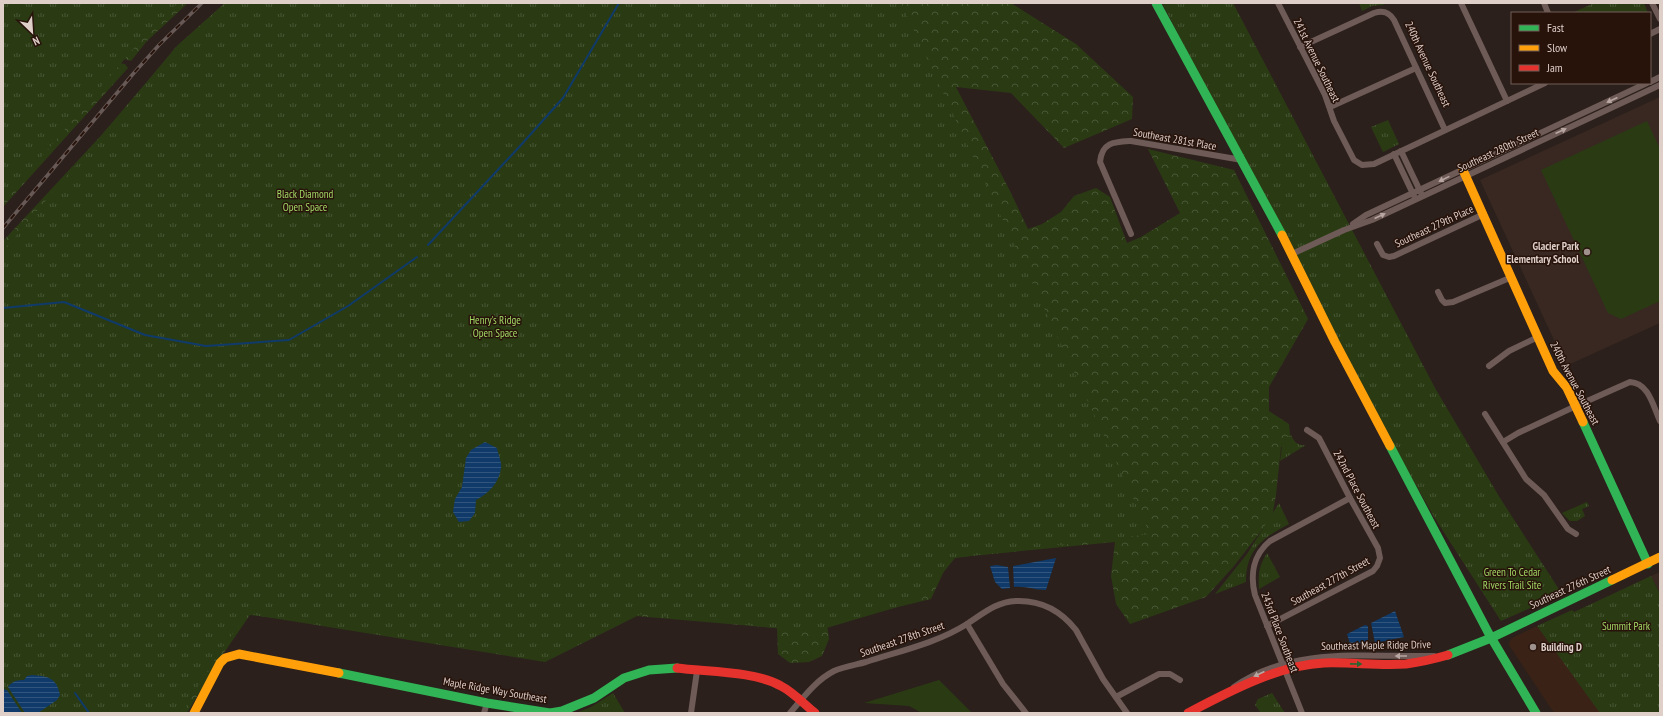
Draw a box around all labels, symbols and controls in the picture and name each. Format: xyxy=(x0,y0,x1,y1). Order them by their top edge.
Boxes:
north arrow xyxy=(12,12,52,52)
legend xyxy=(1511,12,1651,84)
street label: 241st Avenue Southeast xyxy=(1291,16,1343,104)
street label: 240th Avenue Southeast xyxy=(1402,19,1454,109)
text: Fast xyxy=(1547,20,1565,35)
text: N xyxy=(31,33,42,49)
text: Slow xyxy=(1547,40,1568,55)
text: Jam xyxy=(1546,60,1563,75)
one-way arrow xyxy=(1606,97,1617,103)
street label: Southeast 281st Place xyxy=(1132,125,1218,153)
street label: Southeast 280th Street xyxy=(1455,125,1541,175)
one-way arrow xyxy=(1555,128,1567,134)
one-way arrow xyxy=(1438,176,1449,182)
park label: Black Diamond Open Space xyxy=(277,187,333,214)
street label: Southeast 279th Place xyxy=(1392,201,1476,250)
one-way arrow xyxy=(1374,213,1386,219)
place label: Glacier Park Elementary School xyxy=(1507,239,1579,266)
marker: Glacier Park Elementary School xyxy=(1582,247,1592,257)
park label: Henry's Ridge Open Space xyxy=(469,313,521,340)
street label: 240th Avenue Southeast xyxy=(1547,339,1603,427)
street label: 242nd Place Southeast xyxy=(1330,447,1384,531)
street label: Southeast 277th Street xyxy=(1288,554,1372,608)
street label: Southeast 276th Street xyxy=(1527,562,1613,612)
park label: Green To Cedar Rivers Trail Site xyxy=(1483,565,1542,592)
street label: 243rd Place Southeast xyxy=(1258,590,1302,674)
street label: Southeast 278th Street xyxy=(858,618,946,660)
park label: Summit Park xyxy=(1602,619,1651,633)
street label: Southeast Maple Ridge Drive xyxy=(1321,637,1431,653)
place label: Building D xyxy=(1541,640,1582,654)
marker: Building D xyxy=(1528,642,1538,652)
one-way arrow xyxy=(1394,653,1407,659)
one-way arrow xyxy=(1350,661,1363,667)
one-way arrow xyxy=(1254,671,1265,677)
street label: Maple Ridge Way Southeast xyxy=(442,674,548,706)

